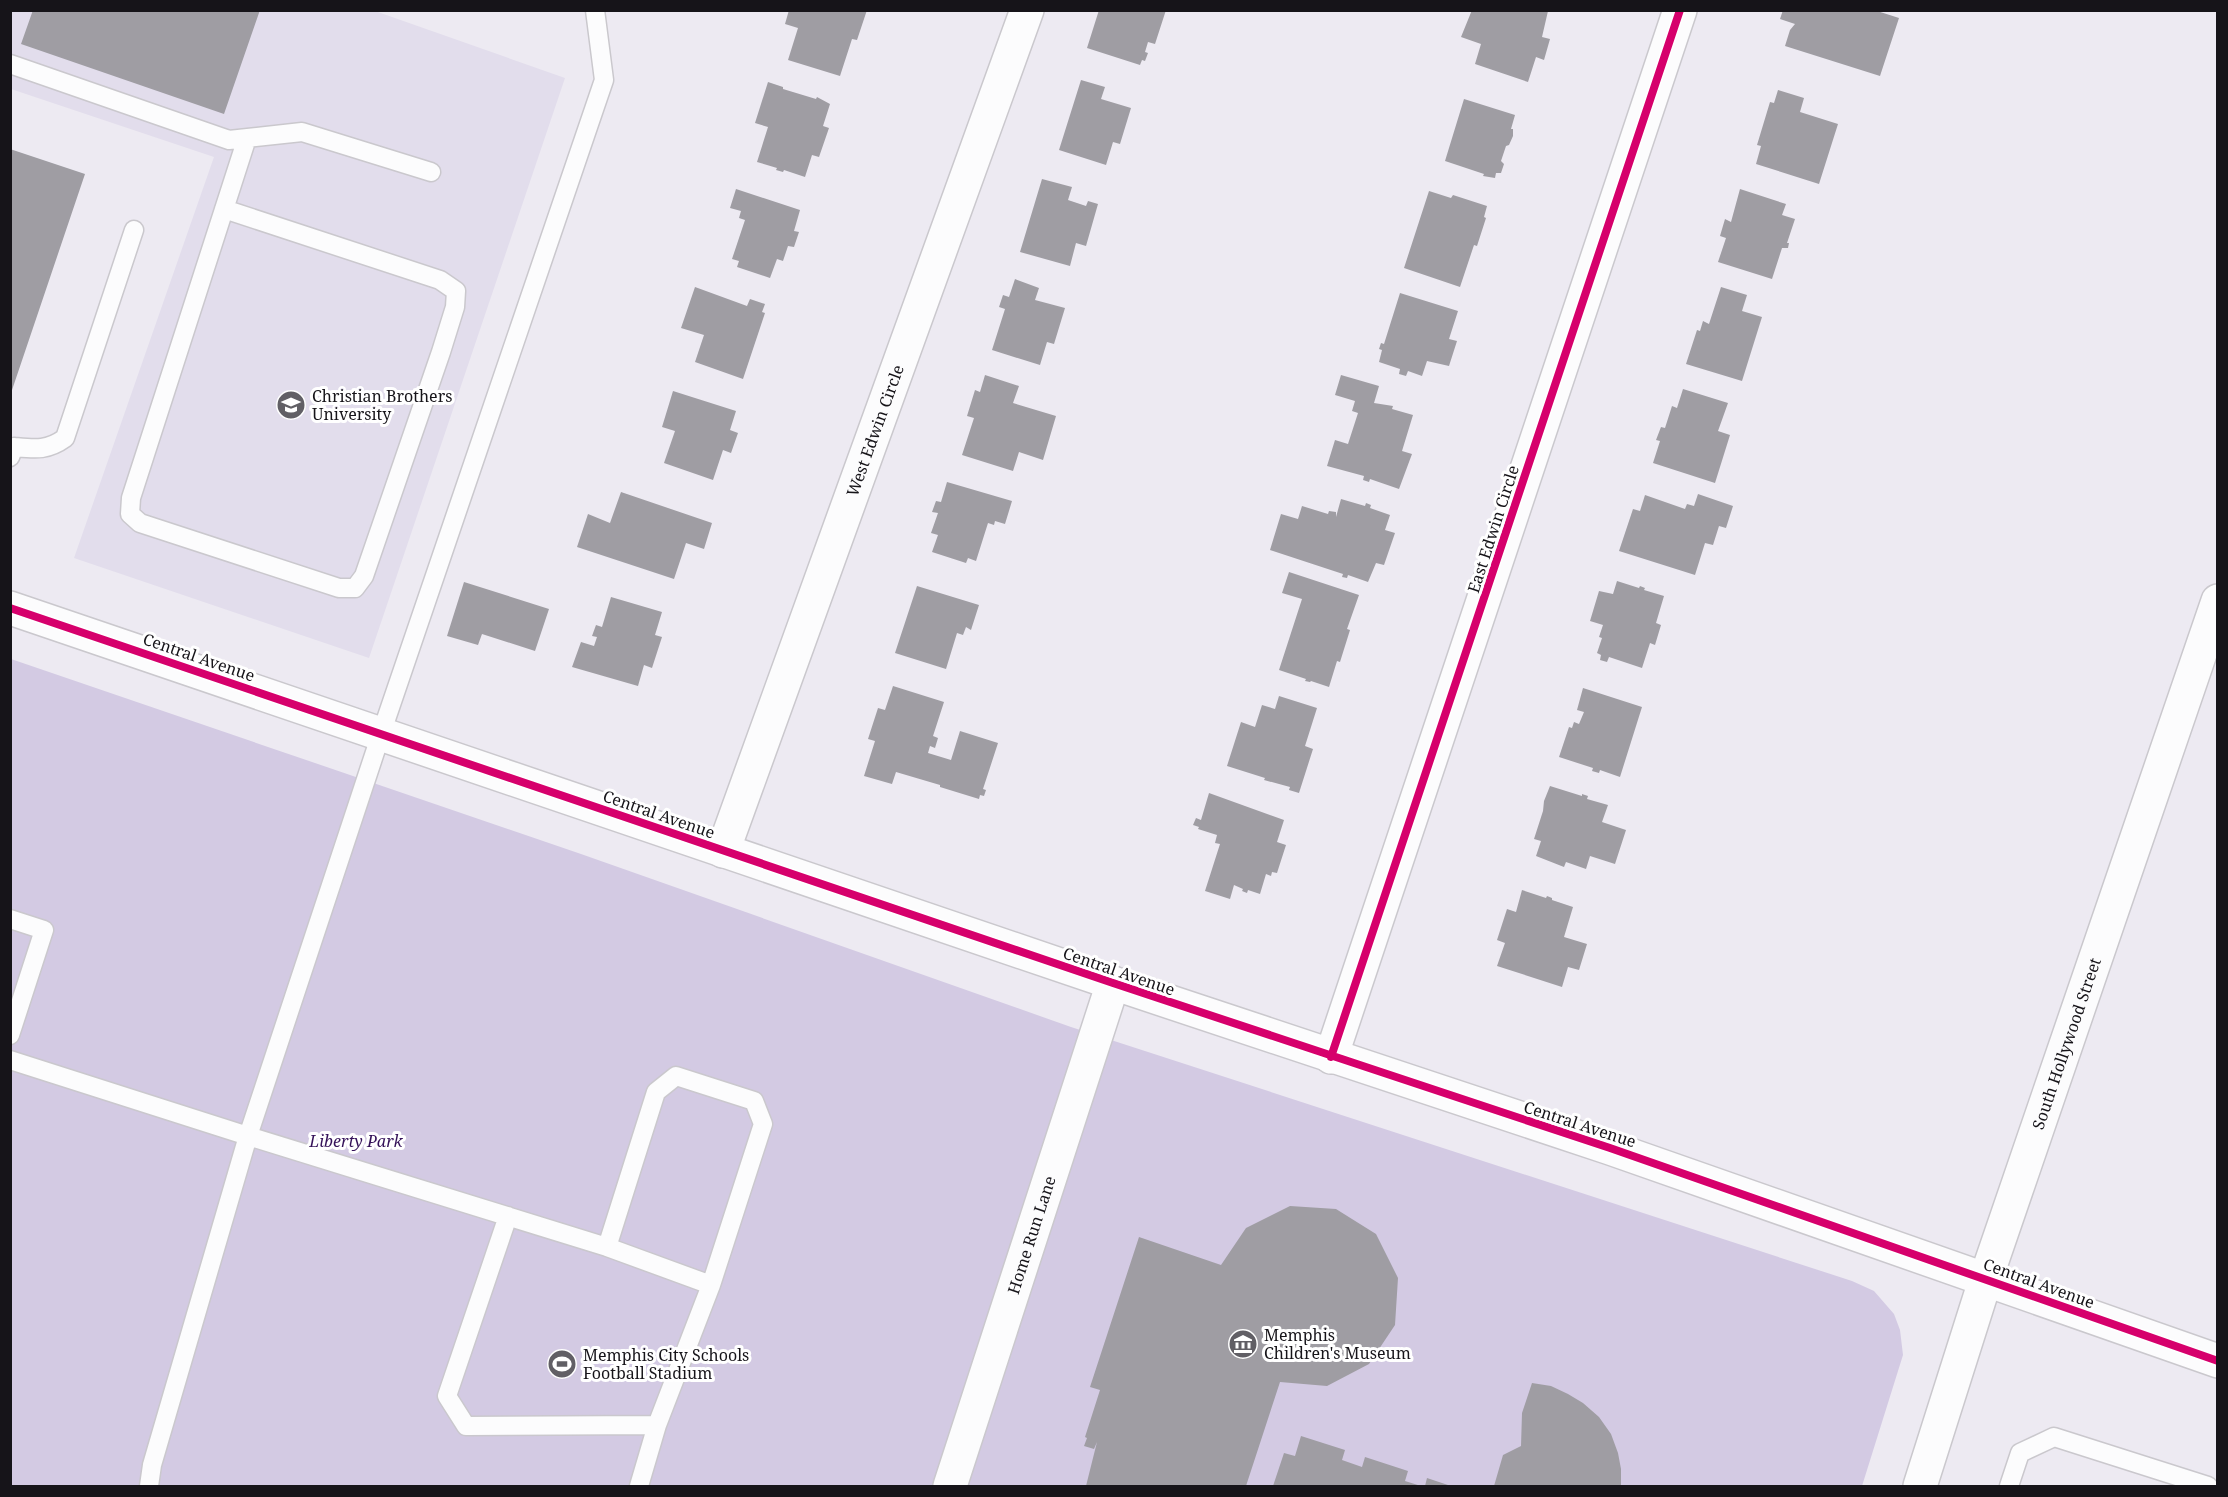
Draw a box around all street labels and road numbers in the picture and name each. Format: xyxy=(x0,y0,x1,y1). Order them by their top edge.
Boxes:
street label: West Edwin Circle xyxy=(841,362,909,499)
street label: East Edwin Circle xyxy=(1462,462,1524,596)
street label: Central Avenue xyxy=(140,628,258,686)
street label: Central Avenue xyxy=(600,785,718,843)
street label: Central Avenue xyxy=(1060,942,1178,1000)
street label: South Hollywood Street xyxy=(2027,955,2106,1132)
street label: Central Avenue xyxy=(1521,1095,1639,1153)
street label: Home Run Lane xyxy=(1002,1173,1061,1297)
street label: Central Avenue xyxy=(1980,1253,2098,1313)

